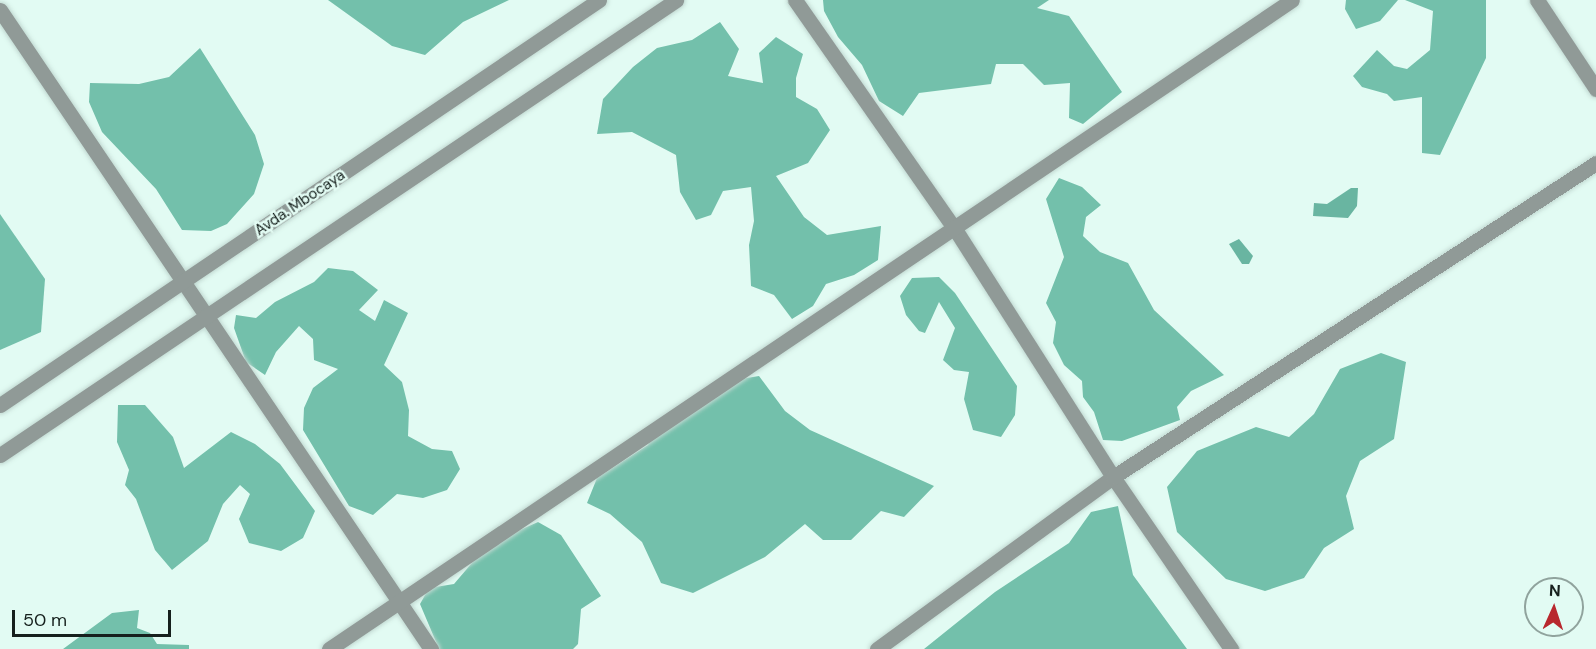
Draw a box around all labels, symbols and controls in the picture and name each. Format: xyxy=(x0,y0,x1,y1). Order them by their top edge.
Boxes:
street label: Avda. Mbocaya xyxy=(252,166,348,240)
north arrow xyxy=(1524,577,1584,637)
text: N xyxy=(1548,580,1561,601)
scale bar xyxy=(15,598,174,636)
text: 50 m xyxy=(23,608,67,632)

